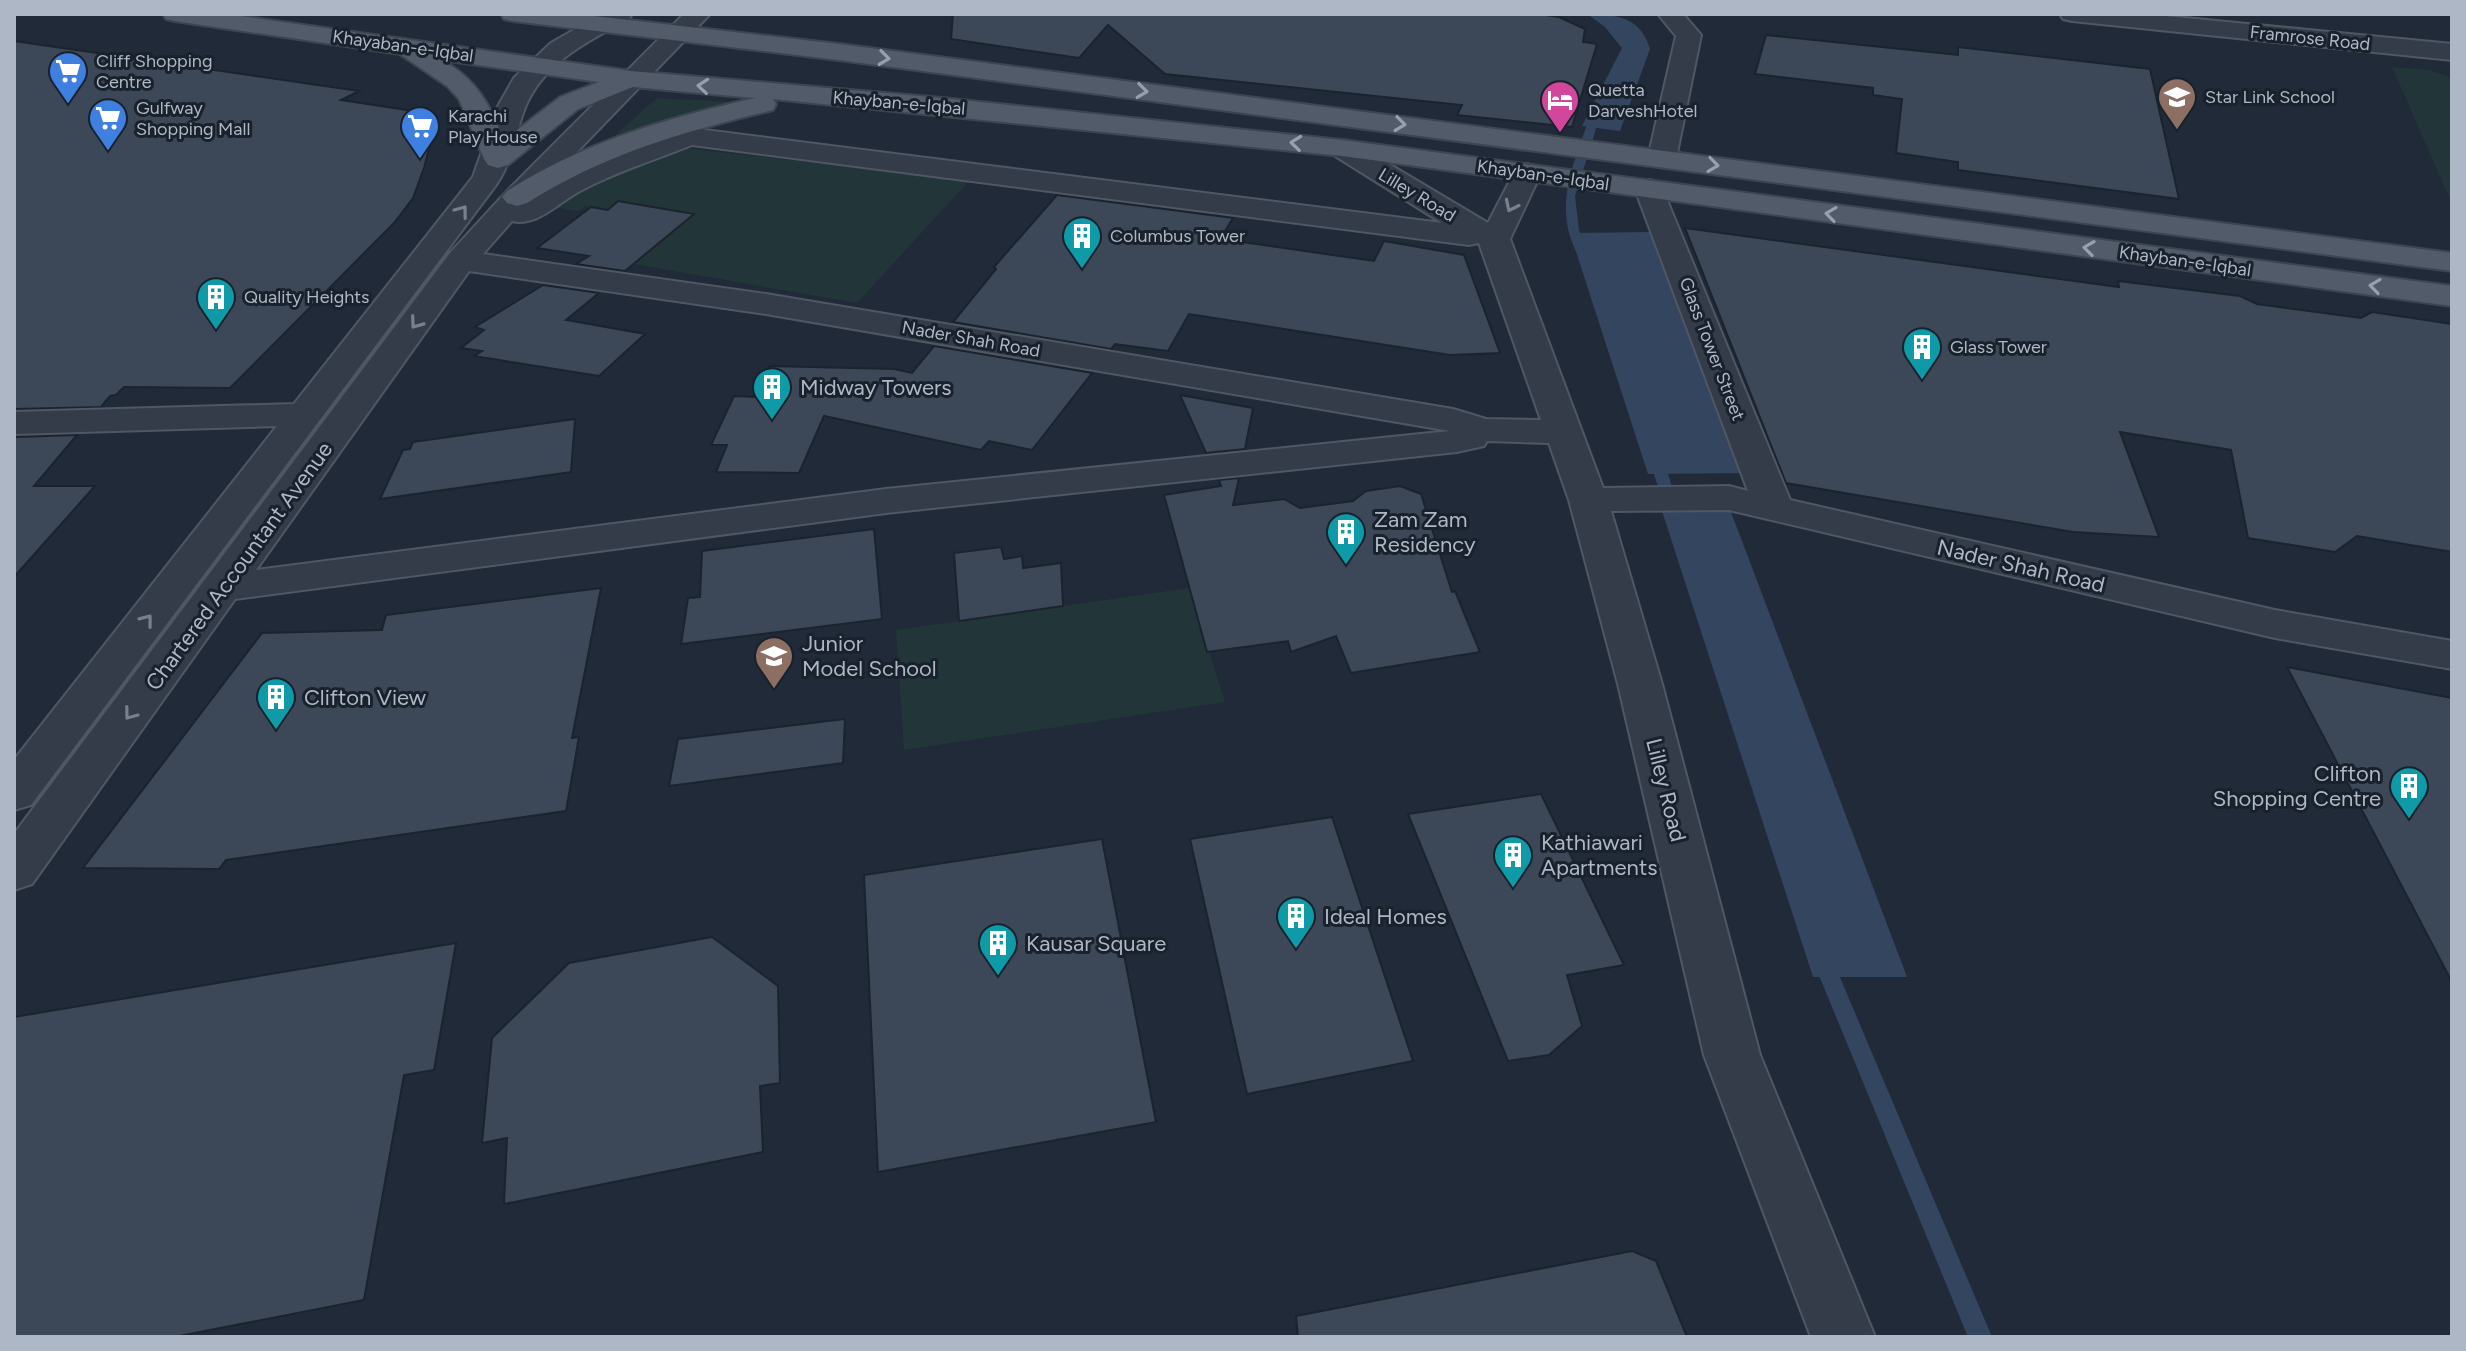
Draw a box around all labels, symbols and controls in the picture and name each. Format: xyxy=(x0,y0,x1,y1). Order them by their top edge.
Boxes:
street label: Framrose Road xyxy=(2249,21,2371,55)
street label: Khayaban-e-Iqbal xyxy=(331,25,475,67)
one-way arrow xyxy=(877,49,891,66)
supermarket icon: Cliff Shopping Centre xyxy=(47,50,89,105)
place label: Cliff Shopping Centre xyxy=(96,50,212,93)
school or university icon: Star Link School xyxy=(2156,76,2198,131)
one-way arrow xyxy=(696,78,709,95)
hotel icon: Quetta DarveshHotel xyxy=(1539,79,1581,134)
place label: Quetta DarveshHotel xyxy=(1588,79,1698,122)
one-way arrow xyxy=(1135,82,1149,99)
street label: Khayban-e-Iqbal xyxy=(832,86,966,120)
place label: Star Link School xyxy=(2205,86,2335,108)
supermarket icon: Gulfway Shopping Mall xyxy=(87,97,129,152)
place label: Gulfway Shopping Mall xyxy=(136,97,250,140)
supermarket icon: Karachi Play House xyxy=(399,105,441,160)
place label: Karachi Play House xyxy=(448,105,538,148)
one-way arrow xyxy=(1393,115,1407,132)
one-way arrow xyxy=(1289,135,1302,152)
street label: Khayban-e-Iqbal xyxy=(1476,155,1610,195)
one-way arrow xyxy=(1706,156,1720,173)
street label: Lilley Road xyxy=(1374,163,1460,227)
one-way arrow xyxy=(1505,198,1521,213)
one-way arrow xyxy=(453,205,467,220)
one-way arrow xyxy=(1825,205,1838,222)
building icon: Columbus Tower xyxy=(1061,215,1103,270)
place label: Columbus Tower xyxy=(1110,225,1245,247)
one-way arrow xyxy=(2082,240,2096,257)
street label: Khayban-e-Iqbal xyxy=(2118,241,2252,281)
street label: Glass Tower Street xyxy=(1675,274,1750,424)
building icon: Quality Heights xyxy=(195,276,237,331)
one-way arrow xyxy=(2368,278,2382,295)
place label: Quality Heights xyxy=(244,286,369,308)
one-way arrow xyxy=(411,315,426,329)
street label: Nader Shah Road xyxy=(900,316,1042,362)
building icon: Glass Tower xyxy=(1901,326,1943,381)
place label: Glass Tower xyxy=(1950,336,2047,358)
building icon: Midway Towers xyxy=(751,366,793,421)
place label: Midway Towers xyxy=(800,374,952,401)
street label: Chartered Accountant Avenue xyxy=(140,436,338,696)
place label: Zam Zam Residency xyxy=(1374,506,1476,558)
building icon: Zam Zam Residency xyxy=(1325,511,1367,566)
street label: Nader Shah Road xyxy=(1934,534,2108,598)
one-way arrow xyxy=(138,614,152,629)
place label: Junior Model School xyxy=(802,630,937,682)
school or university icon: Junior Model School xyxy=(753,635,795,690)
building icon: Clifton View xyxy=(255,676,297,731)
place label: Clifton View xyxy=(304,684,427,711)
one-way arrow xyxy=(126,705,140,720)
street label: Lilley Road xyxy=(1640,736,1692,844)
place label: Clifton Shopping Centre xyxy=(2213,760,2381,812)
building icon: Clifton Shopping Centre xyxy=(2388,765,2430,820)
place label: Kathiawari Apartments xyxy=(1541,829,1657,881)
building icon: Kathiawari Apartments xyxy=(1492,834,1534,889)
building icon: Ideal Homes xyxy=(1275,895,1317,950)
place label: Ideal Homes xyxy=(1324,903,1447,930)
building icon: Kausar Square xyxy=(977,922,1019,977)
place label: Kausar Square xyxy=(1026,930,1166,957)

